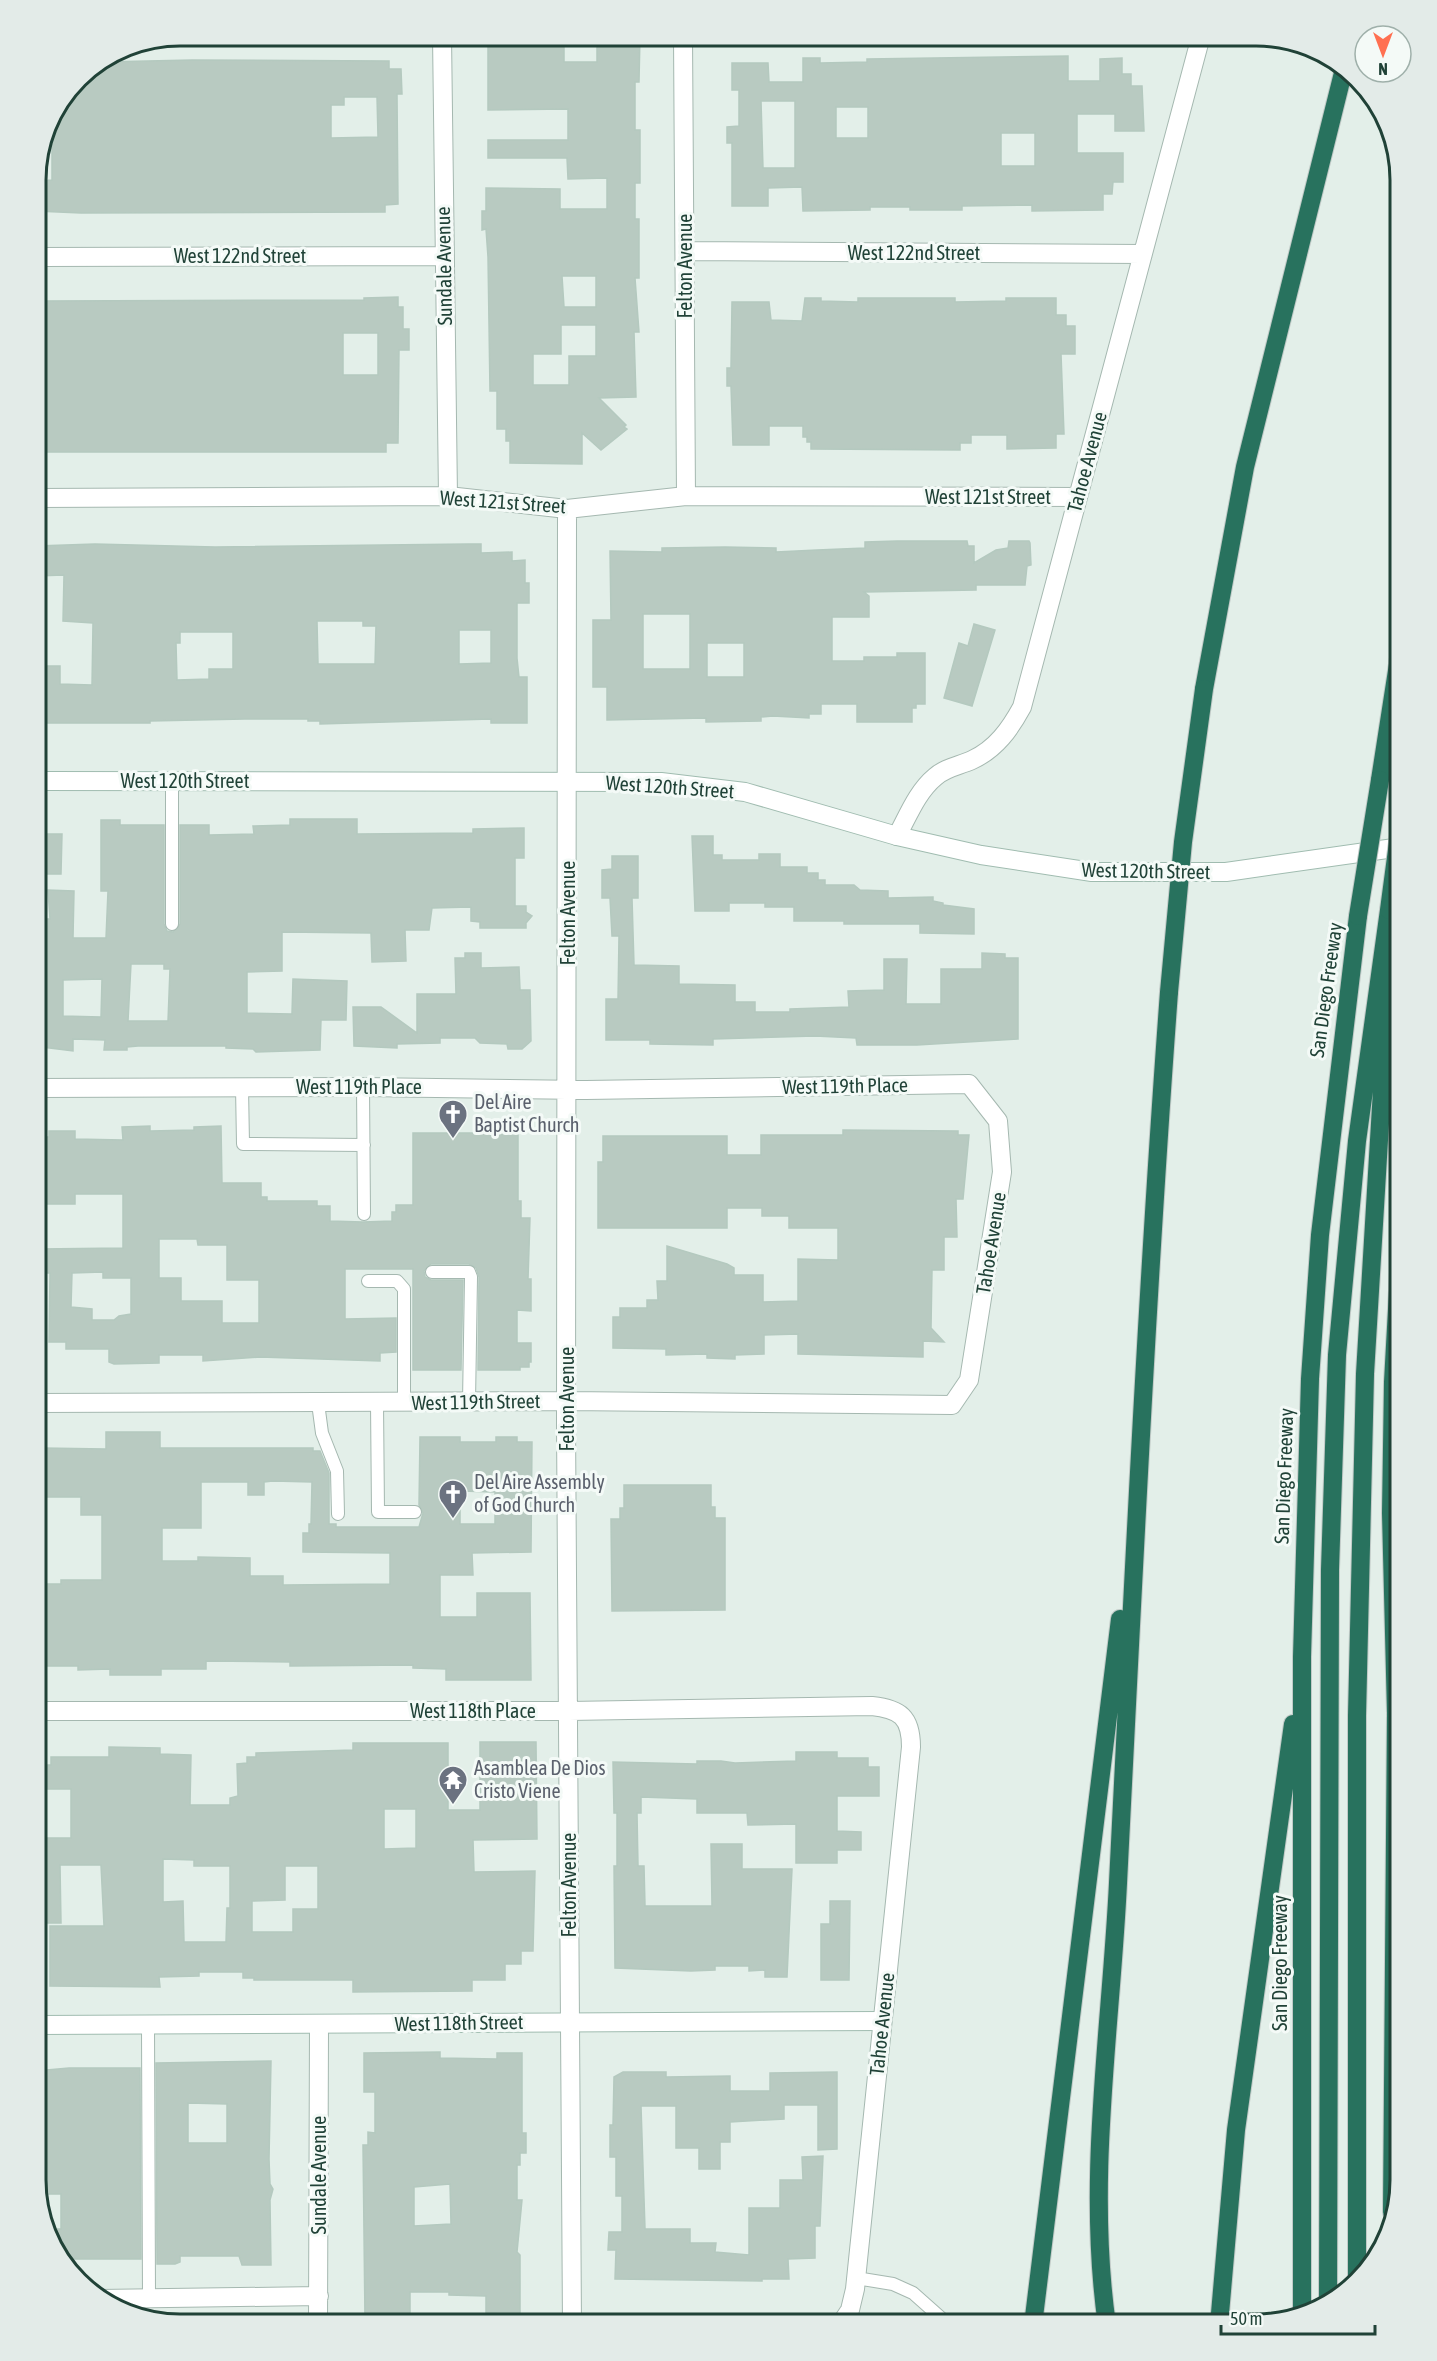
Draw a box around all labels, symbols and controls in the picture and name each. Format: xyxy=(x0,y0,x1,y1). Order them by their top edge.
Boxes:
north arrow xyxy=(1353,24,1413,84)
text: N xyxy=(1378,60,1388,78)
street label: Sundale Avenue xyxy=(431,206,456,326)
street label: Felton Avenue xyxy=(673,214,696,318)
street label: West 122nd Street xyxy=(848,241,981,264)
street label: West 122nd Street xyxy=(174,244,307,267)
street label: Tahoe Avenue xyxy=(1062,409,1111,515)
street label: West 121st Street xyxy=(925,485,1051,508)
street label: West 121st Street xyxy=(439,486,567,517)
street label: West 120th Street xyxy=(121,769,250,792)
street label: West 120th Street xyxy=(605,771,735,802)
street label: West 120th Street xyxy=(1081,858,1211,883)
street label: Felton Avenue xyxy=(556,861,579,965)
street label: San Diego Freeway xyxy=(1305,921,1346,1059)
street label: West 119th Place xyxy=(782,1073,908,1098)
street label: West 119th Place xyxy=(296,1075,422,1098)
place label: Del Aire Baptist Church xyxy=(474,1090,580,1136)
church icon: Del Aire Baptist Church xyxy=(437,1098,469,1140)
street label: Tahoe Avenue xyxy=(971,1190,1010,1296)
street label: Felton Avenue xyxy=(555,1347,578,1451)
street label: West 119th Street xyxy=(411,1389,541,1414)
street label: San Diego Freeway xyxy=(1270,1408,1297,1544)
place label: Del Aire Assembly of God Church xyxy=(474,1470,605,1516)
church icon: Del Aire Assembly of God Church xyxy=(437,1478,469,1520)
street label: West 118th Place xyxy=(410,1699,536,1722)
place label: Asamblea De Dios Cristo Viene xyxy=(474,1756,606,1802)
temple icon: Asamblea De Dios Cristo Viene xyxy=(437,1764,469,1806)
street label: Felton Avenue xyxy=(557,1833,580,1937)
street label: San Diego Freeway xyxy=(1268,1895,1291,2031)
street label: Tahoe Avenue xyxy=(865,1972,898,2076)
street label: West 118th Street xyxy=(394,2010,524,2035)
street label: Sundale Avenue xyxy=(307,2116,330,2234)
scale bar xyxy=(1221,2298,1376,2336)
text: 50 m xyxy=(1230,2308,1262,2329)

